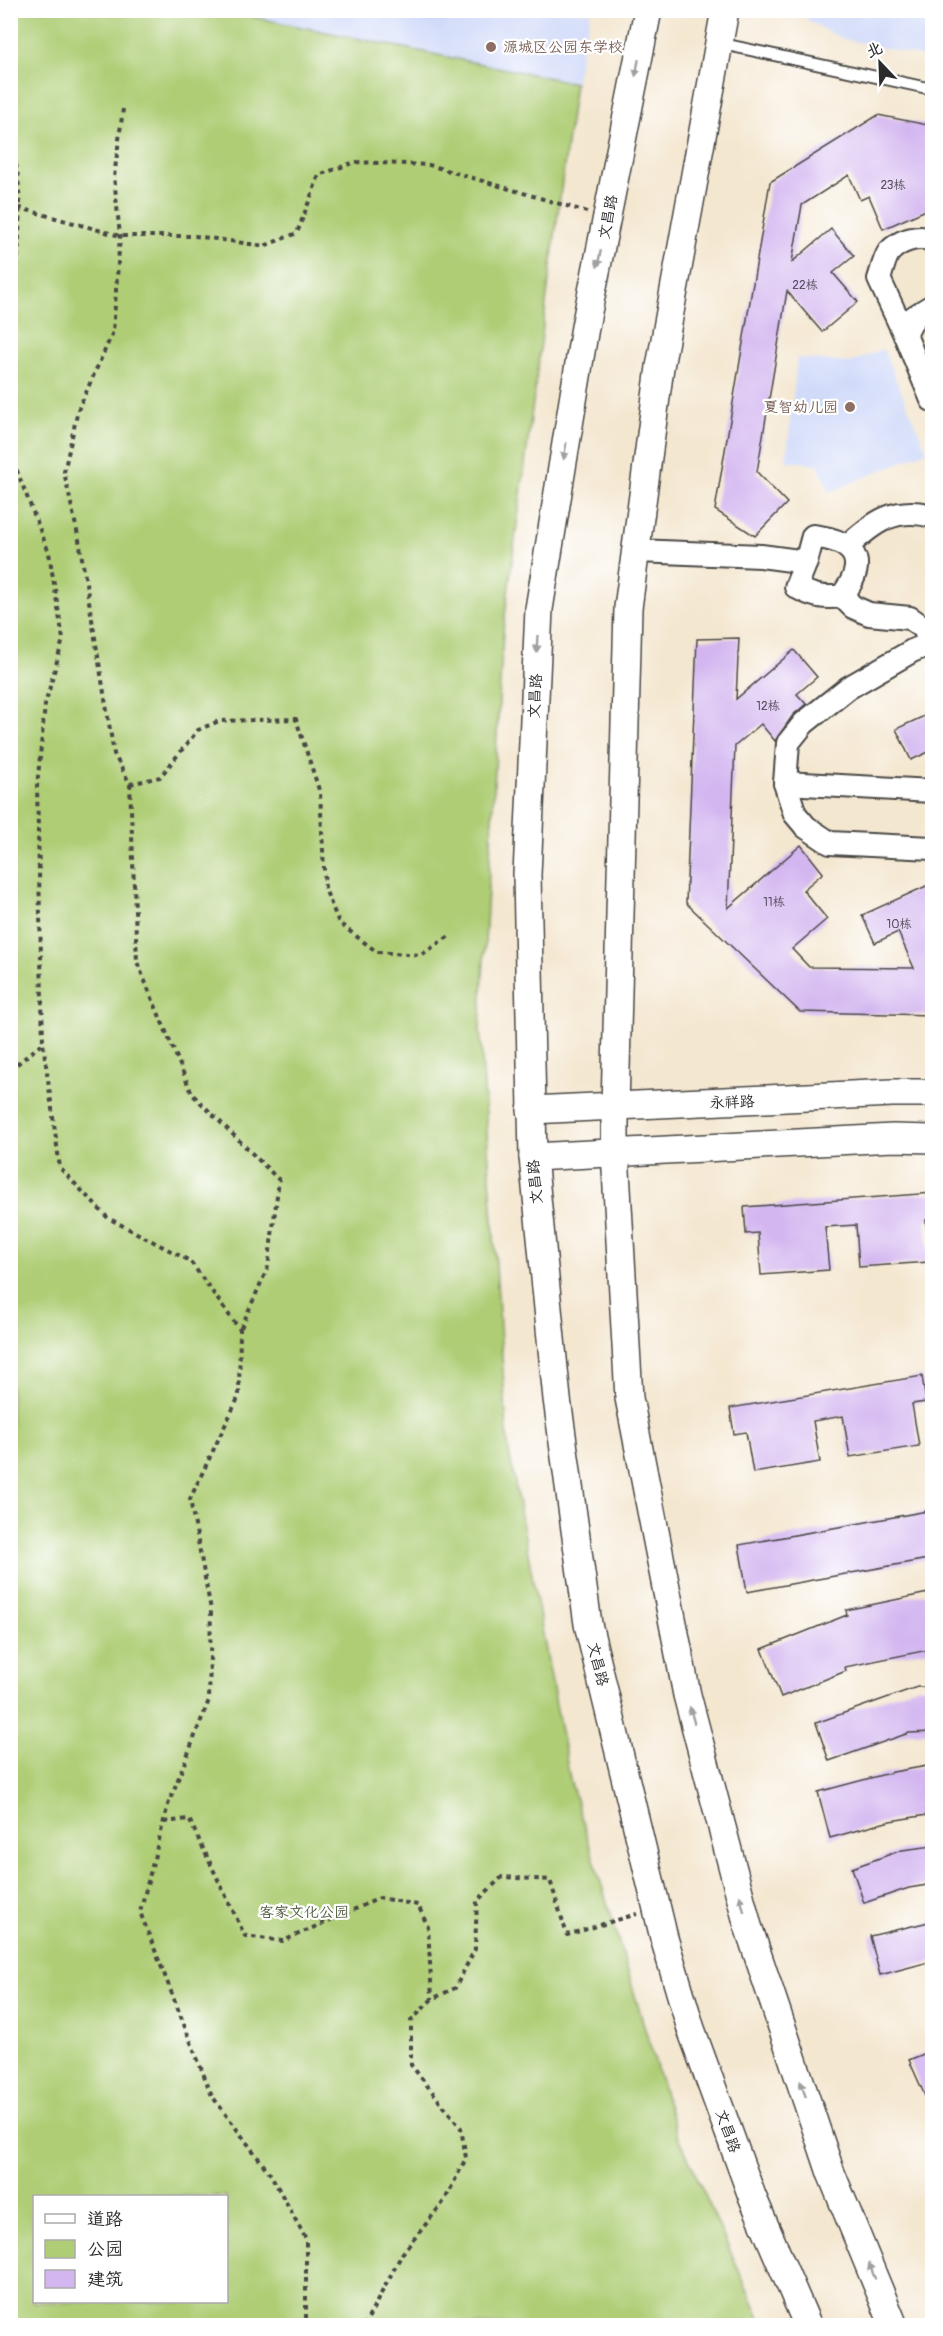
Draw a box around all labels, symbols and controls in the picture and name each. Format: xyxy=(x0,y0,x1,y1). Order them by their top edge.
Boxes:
north arrow xyxy=(850,33,910,93)
place label: 源城区公园东学校 xyxy=(503,38,623,57)
text: 北 xyxy=(863,38,886,62)
marker: 源城区公园东学校 xyxy=(484,40,498,54)
one-way arrow xyxy=(632,59,641,78)
house number: 23栋 xyxy=(880,178,906,193)
street label: 文昌路 xyxy=(595,193,622,241)
one-way arrow xyxy=(594,250,603,269)
house number: 22栋 xyxy=(792,278,818,293)
place label: 夏智幼儿园 xyxy=(763,398,838,417)
marker: 夏智幼儿园 xyxy=(843,400,857,414)
one-way arrow xyxy=(560,442,569,461)
one-way arrow xyxy=(533,635,542,654)
street label: 文昌路 xyxy=(525,673,546,719)
house number: 12栋 xyxy=(756,699,780,714)
house number: 11栋 xyxy=(763,895,785,910)
house number: 10栋 xyxy=(887,917,911,932)
street label: 永祥路 xyxy=(709,1092,755,1113)
street label: 文昌路 xyxy=(524,1159,547,1205)
street label: 文昌路 xyxy=(583,1640,612,1688)
one-way arrow xyxy=(687,1706,696,1724)
one-way arrow xyxy=(737,1895,747,1913)
park label: 客家文化公园 xyxy=(259,1903,349,1922)
one-way arrow xyxy=(798,2080,808,2098)
street label: 文昌路 xyxy=(711,2107,744,2156)
legend xyxy=(33,2195,228,2303)
text: 道路 xyxy=(87,2208,123,2231)
text: 公园 xyxy=(87,2238,123,2261)
one-way arrow xyxy=(867,2262,877,2280)
text: 建筑 xyxy=(87,2268,123,2291)

